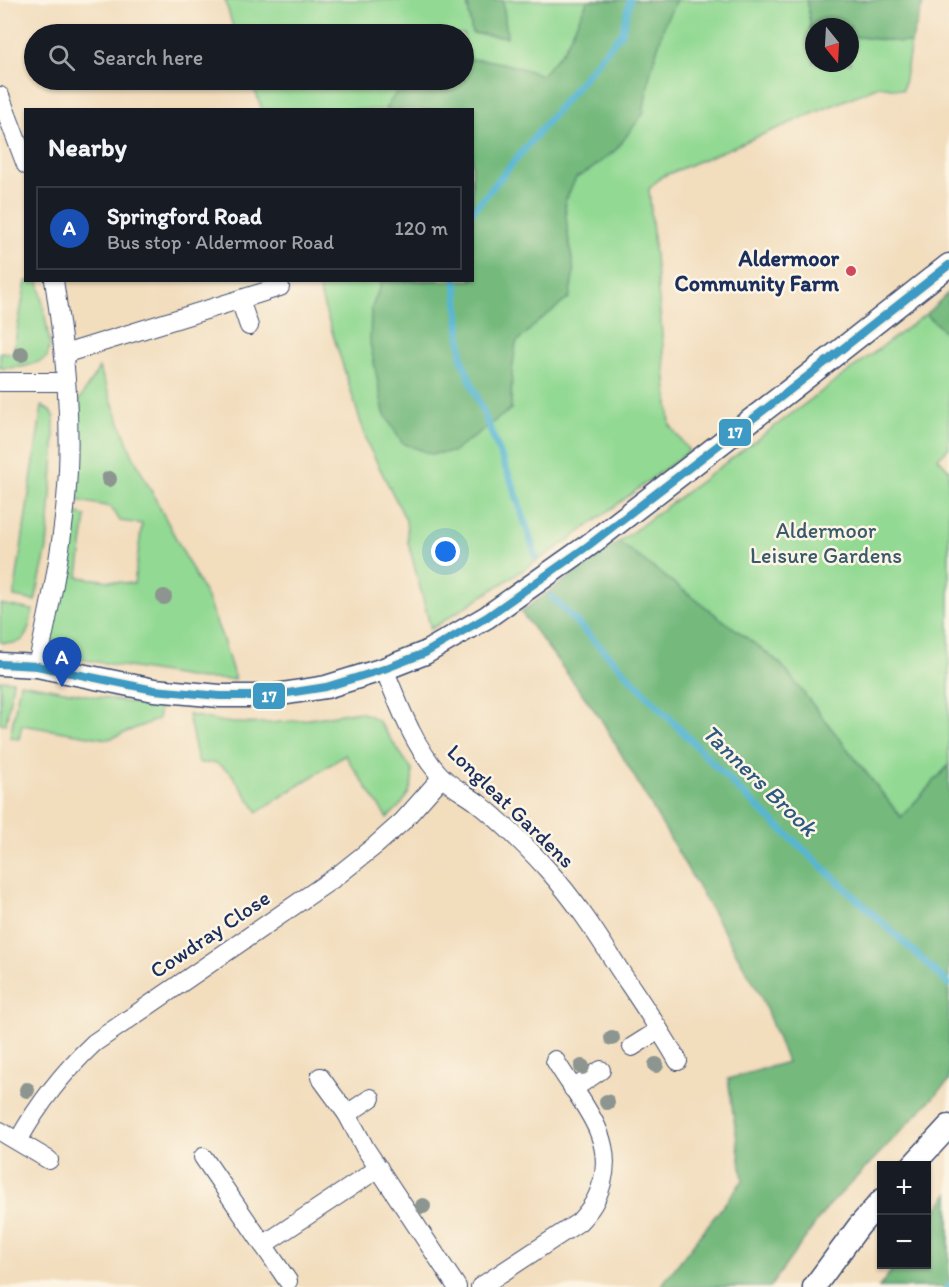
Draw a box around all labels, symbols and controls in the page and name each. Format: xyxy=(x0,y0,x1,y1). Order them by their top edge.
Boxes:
north arrow xyxy=(805,18,859,72)
search box xyxy=(24,24,474,90)
icon: search xyxy=(45,41,78,74)
text: Search here xyxy=(93,44,203,71)
text: Nearby xyxy=(48,131,127,163)
text: Springford Road xyxy=(107,203,262,230)
text: A xyxy=(63,216,76,240)
text: 120 m xyxy=(395,216,448,240)
text: Bus stop · Aldermoor Road xyxy=(107,230,334,254)
place label: Aldermoor Community Farm xyxy=(675,245,840,297)
marker: Aldermoor Community Farm xyxy=(844,264,858,278)
line badge: 17 xyxy=(718,418,752,447)
text: 17 xyxy=(727,423,743,442)
park label: Aldermoor Leisure Gardens xyxy=(750,517,902,569)
your location xyxy=(431,537,460,566)
pin: A xyxy=(42,638,82,687)
line badge: 17 xyxy=(252,682,286,710)
text: 17 xyxy=(261,687,277,706)
water label: Tanners Brook xyxy=(697,718,825,843)
street label: Longleat Gardens xyxy=(442,738,580,874)
street label: Cowdray Close xyxy=(145,884,275,984)
map controls xyxy=(877,1161,931,1269)
button: + xyxy=(877,1161,931,1215)
button: − xyxy=(877,1215,931,1269)

